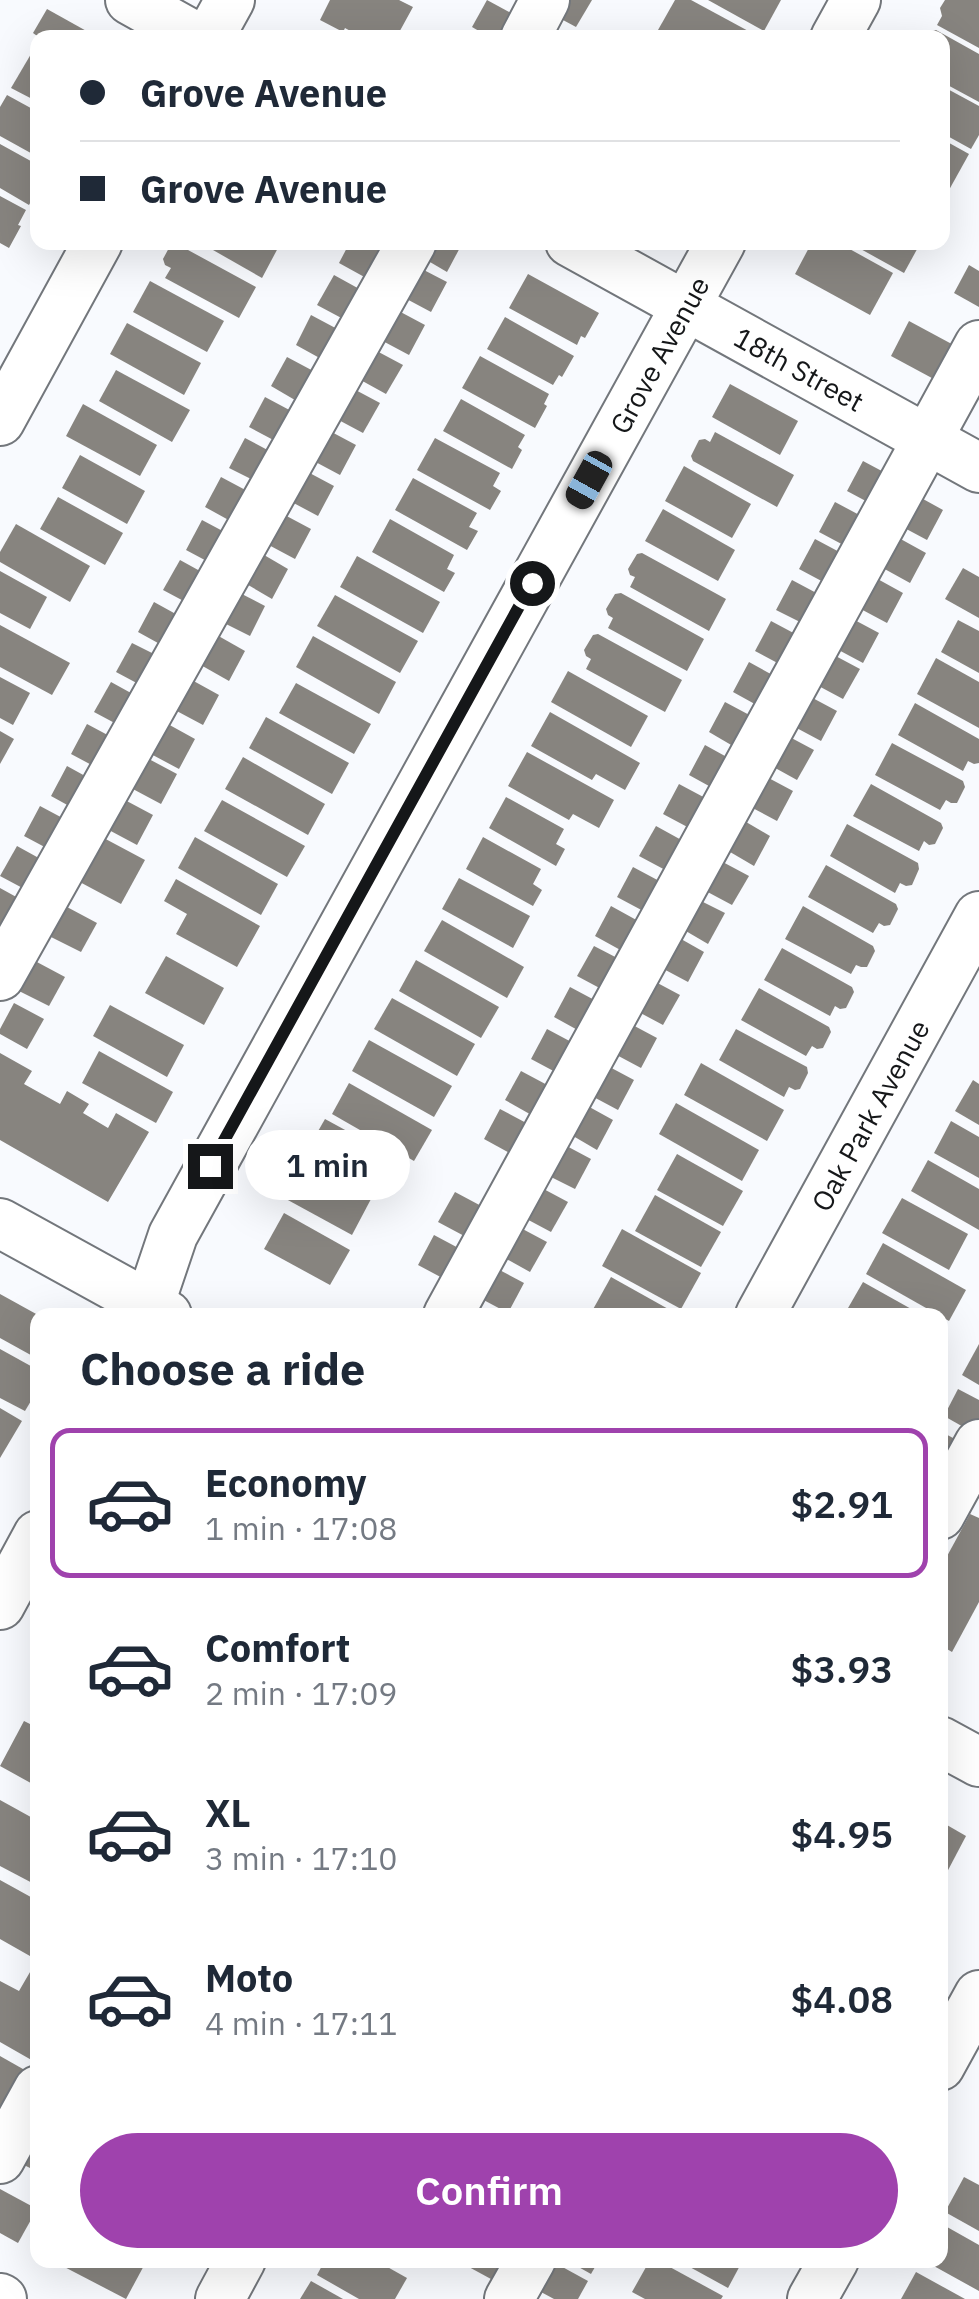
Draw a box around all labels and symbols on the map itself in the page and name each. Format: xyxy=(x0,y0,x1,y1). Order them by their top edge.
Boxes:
street label: Grove Avenue xyxy=(601,269,717,440)
street label: 18th Street xyxy=(728,318,871,419)
car xyxy=(561,446,617,514)
route start xyxy=(510,561,555,606)
street label: Oak Park Avenue xyxy=(802,1013,937,1217)
callout: 1 min xyxy=(245,1131,410,1201)
route end xyxy=(188,1144,233,1189)

